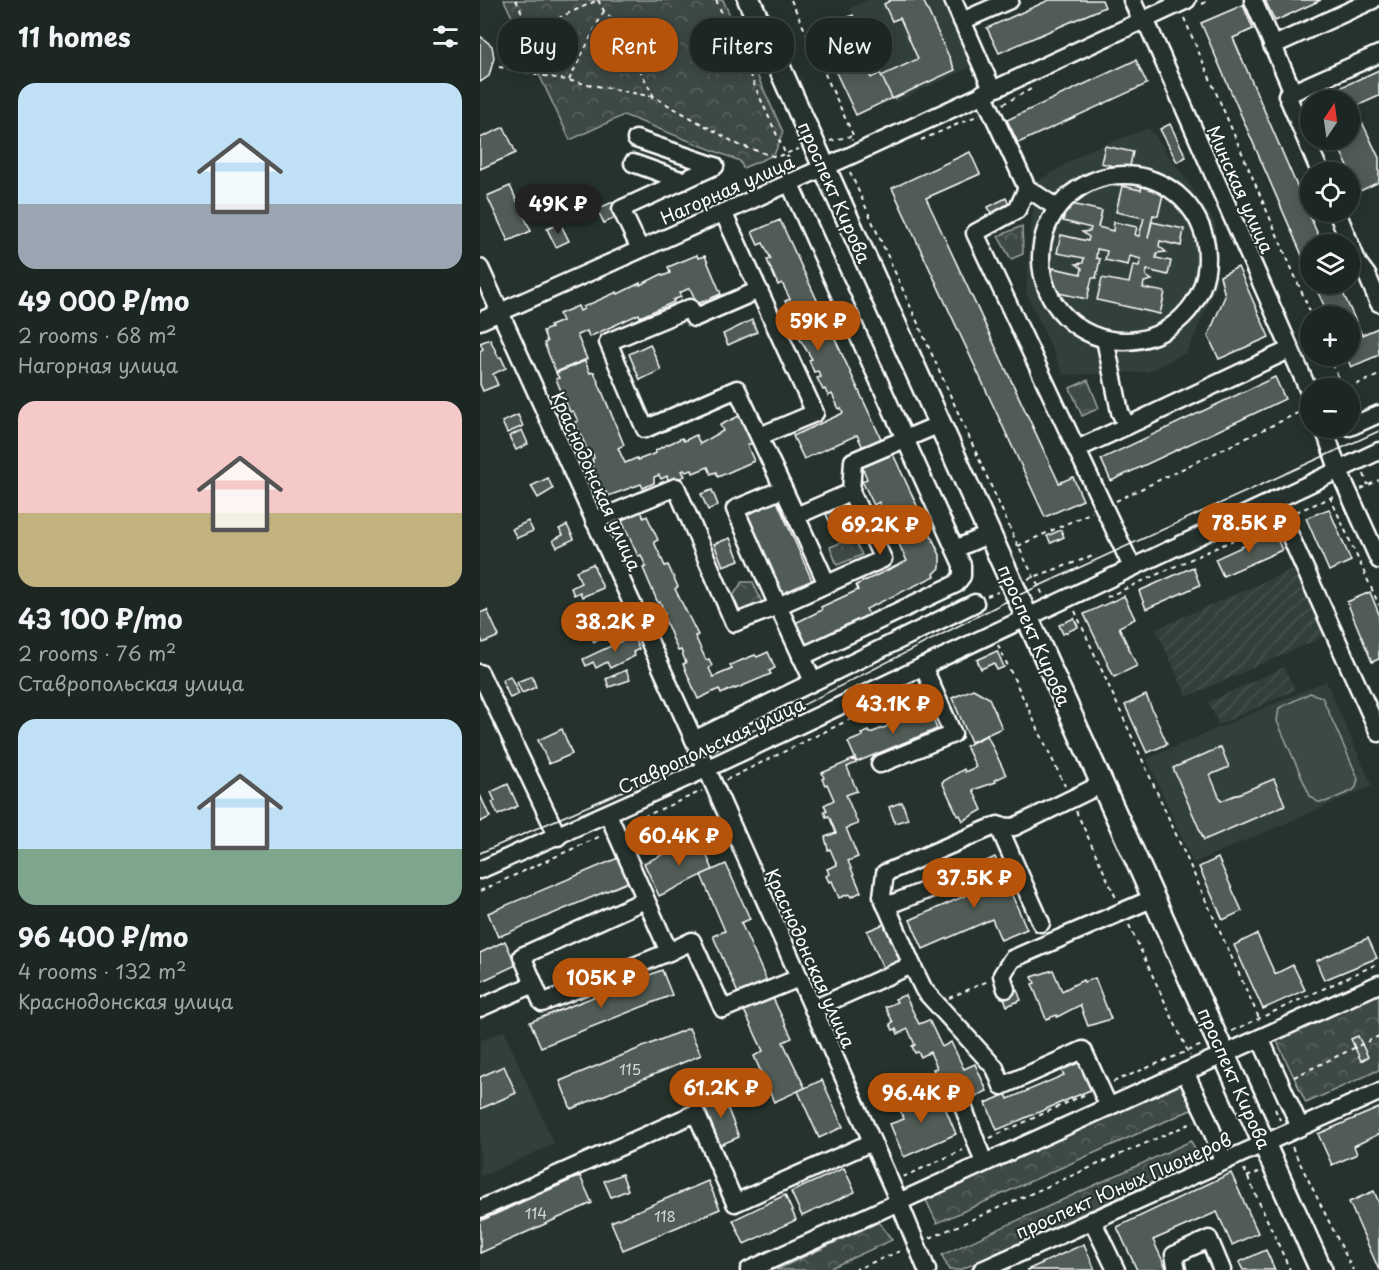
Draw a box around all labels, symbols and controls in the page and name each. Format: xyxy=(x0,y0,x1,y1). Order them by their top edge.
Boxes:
text: 11 homes xyxy=(18,17,131,56)
chip: Buy xyxy=(498,18,578,72)
chip: Rent xyxy=(590,18,678,72)
chip: Filters xyxy=(690,18,794,72)
chip: New xyxy=(806,18,892,72)
icon: filters xyxy=(429,20,462,53)
north arrow xyxy=(1300,90,1360,150)
map controls xyxy=(1300,90,1360,438)
street label: проспект Кирова xyxy=(792,117,879,268)
street label: Минская улица xyxy=(1201,121,1282,258)
icon: home xyxy=(186,122,294,230)
street label: Нагорная улица xyxy=(656,147,799,231)
button: locate xyxy=(1300,162,1360,222)
pin: 49K ₽ xyxy=(516,184,600,235)
text: 49K ₽ xyxy=(529,188,587,218)
button: layers xyxy=(1300,234,1360,294)
text: 49 000 ₽/mo xyxy=(18,281,189,320)
pin: 59K ₽ xyxy=(776,301,860,352)
text: 59K ₽ xyxy=(789,305,847,335)
button: + xyxy=(1300,306,1360,366)
text: 2 rooms · 68 m² xyxy=(18,320,177,350)
text: Нагорная улица xyxy=(18,350,178,380)
button: − xyxy=(1300,378,1360,438)
street label: Краснодонская улица xyxy=(545,387,649,576)
icon: home xyxy=(186,440,294,548)
pin: 78.5K ₽ xyxy=(1194,503,1304,554)
pin: 69.2K ₽ xyxy=(825,505,935,556)
text: 78.5K ₽ xyxy=(1212,507,1286,537)
text: 69.2K ₽ xyxy=(841,509,919,539)
street label: проспект Кирова xyxy=(992,560,1079,711)
text: 43 100 ₽/mo xyxy=(18,599,183,638)
pin: 38.2K ₽ xyxy=(560,602,670,653)
text: 38.2K ₽ xyxy=(575,606,655,636)
text: 2 rooms · 76 m² xyxy=(18,638,176,668)
text: Ставропольская улица xyxy=(18,668,244,698)
pin: 43.1K ₽ xyxy=(838,684,948,735)
text: 43.1K ₽ xyxy=(856,688,930,718)
street label: Ставропольская улица xyxy=(613,689,810,800)
icon: home xyxy=(186,758,294,866)
pin: 60.4K ₽ xyxy=(624,816,734,867)
text: 60.4K ₽ xyxy=(639,820,719,850)
pin: 37.5K ₽ xyxy=(919,858,1029,909)
text: 37.5K ₽ xyxy=(936,862,1012,892)
street label: Краснодонская улица xyxy=(759,864,863,1053)
text: 96 400 ₽/mo xyxy=(18,917,188,956)
text: 4 rooms · 132 m² xyxy=(18,956,187,986)
pin: 105K ₽ xyxy=(552,958,650,1009)
text: 105K ₽ xyxy=(566,962,636,992)
text: Краснодонская улица xyxy=(18,986,233,1016)
street label: проспект Кирова xyxy=(1192,1003,1279,1154)
house number: 115 xyxy=(619,1057,641,1080)
pin: 61.2K ₽ xyxy=(666,1068,776,1119)
text: 61.2K ₽ xyxy=(683,1072,759,1102)
pin: 96.4K ₽ xyxy=(866,1073,976,1124)
text: 96.4K ₽ xyxy=(882,1077,960,1107)
street label: проспект Юных Пионеров xyxy=(1011,1125,1235,1245)
house number: 114 xyxy=(525,1201,547,1224)
house number: 118 xyxy=(654,1204,676,1227)

